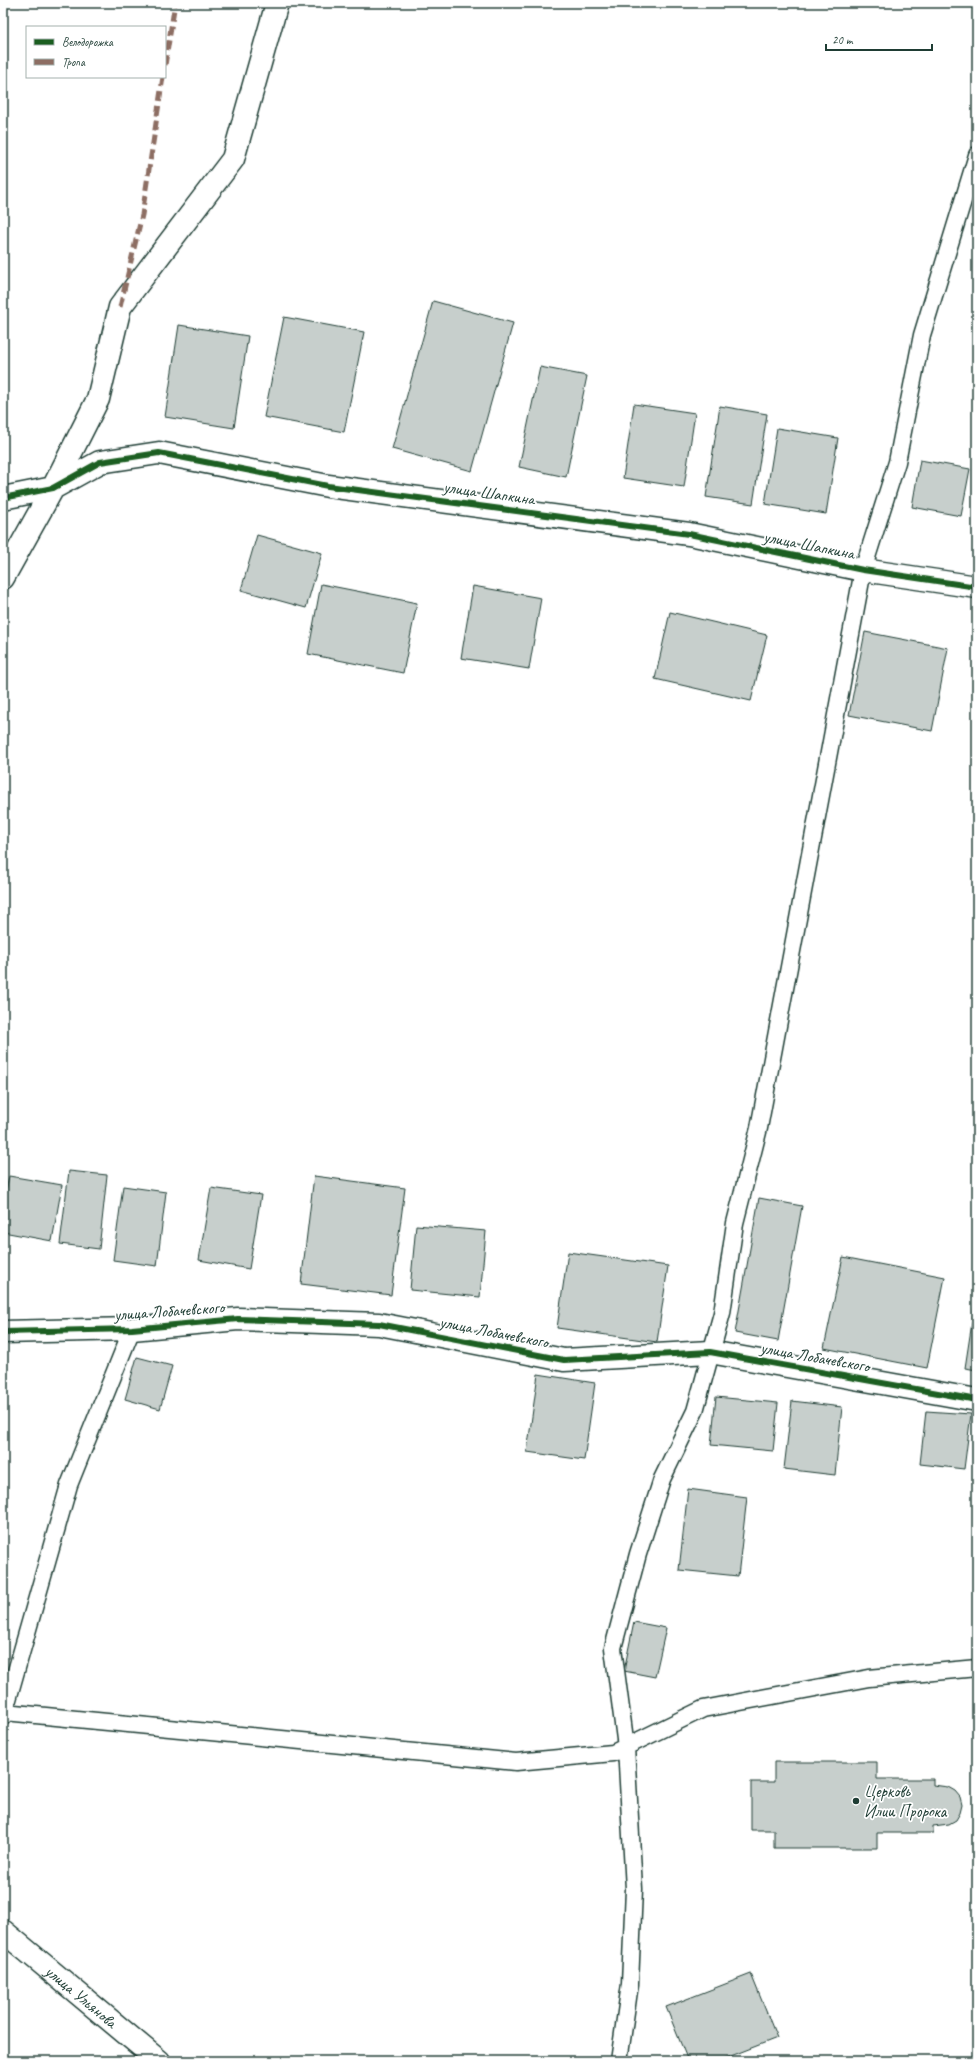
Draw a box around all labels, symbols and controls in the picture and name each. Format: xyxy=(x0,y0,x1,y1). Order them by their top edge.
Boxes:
legend xyxy=(26,26,166,78)
scale bar xyxy=(826,26,932,52)
text: 20 m xyxy=(832,32,854,48)
text: Велодорожка xyxy=(62,34,114,50)
text: Тропа xyxy=(62,54,86,70)
street label: улица Шапкина xyxy=(441,476,538,510)
street label: улица Шапкина xyxy=(761,526,858,564)
street label: улица Лобачевского xyxy=(112,1297,227,1325)
street label: улица Лобачевского xyxy=(437,1311,552,1353)
street label: улица Лобачевского xyxy=(758,1337,873,1377)
place label: Церковь Илии Пророка xyxy=(864,1781,948,1822)
marker: Церковь Илии Пророка xyxy=(851,1796,861,1806)
street label: улица Ульянова xyxy=(40,1960,123,2034)

